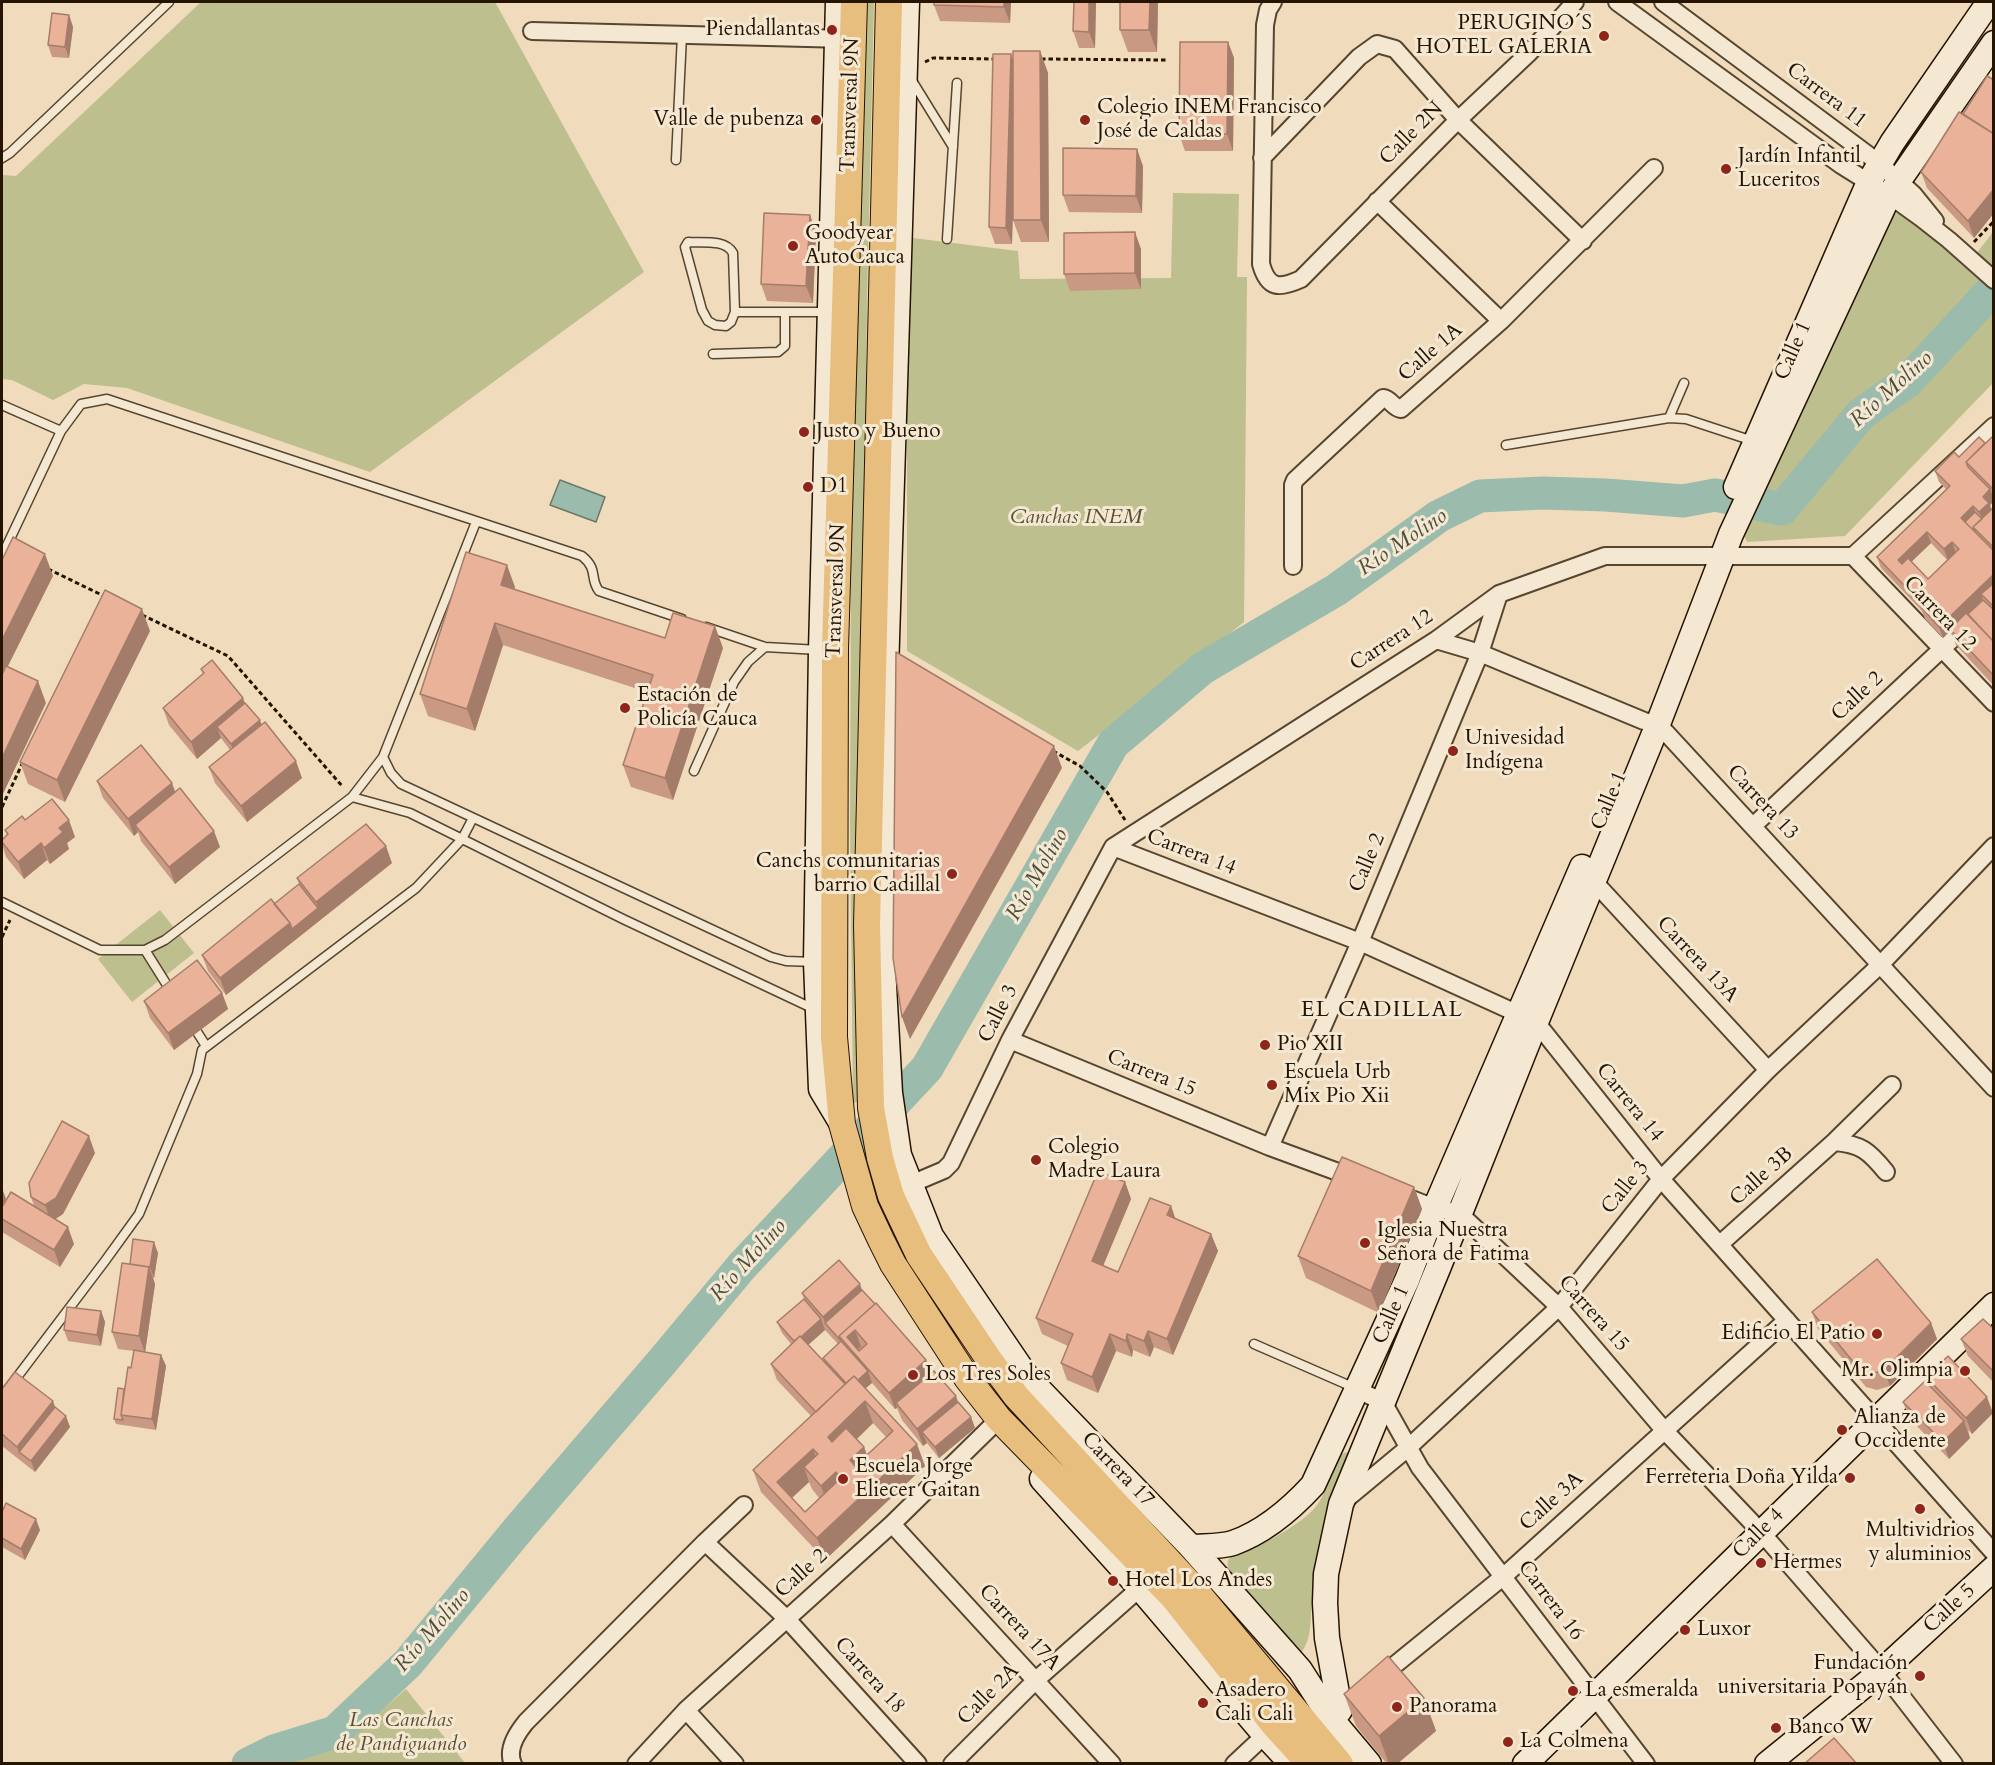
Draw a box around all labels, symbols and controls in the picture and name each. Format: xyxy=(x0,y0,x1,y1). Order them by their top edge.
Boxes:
place label: PERUGINO´S HOTEL GALERIA xyxy=(1416,11,1592,61)
place label: Piendallantas xyxy=(706,17,820,43)
marker: Piendallantas xyxy=(825,23,839,37)
marker: PERUGINO´S HOTEL GALERIA xyxy=(1597,29,1611,43)
street label: Transversal 9N xyxy=(836,37,866,173)
street label: Carrera 11 xyxy=(1781,58,1871,134)
place label: Colegio INEM Francisco José de Caldas xyxy=(1097,95,1321,145)
street label: Calle 2N xyxy=(1375,97,1449,171)
place label: Valle de pubenza xyxy=(653,107,804,133)
marker: Valle de pubenza xyxy=(809,113,823,127)
marker: Colegio INEM Francisco José de Caldas xyxy=(1078,113,1092,127)
place label: Jardín Infantil Luceritos xyxy=(1738,144,1861,194)
marker: Jardín Infantil Luceritos xyxy=(1719,162,1733,176)
place label: Goodyear AutoCauca xyxy=(805,221,905,271)
marker: Goodyear AutoCauca xyxy=(786,239,800,253)
street label: Calle 1A xyxy=(1394,318,1468,388)
street label: Calle 1 xyxy=(1770,318,1818,384)
water label: Río Molino xyxy=(1845,346,1939,434)
place label: Justo y Bueno xyxy=(816,419,941,445)
marker: Justo y Bueno xyxy=(797,425,811,439)
place label: D1 xyxy=(820,474,848,500)
marker: D1 xyxy=(801,480,815,494)
water label: Río Molino xyxy=(1353,504,1453,582)
park label: Canchas INEM xyxy=(1010,505,1142,531)
street label: Transversal 9N xyxy=(822,523,852,659)
street label: Carrera 12 xyxy=(1897,571,1981,657)
street label: Carrera 12 xyxy=(1346,605,1438,677)
street label: Calle 2 xyxy=(1827,667,1889,727)
place label: Estación de Policía Cauca xyxy=(637,683,758,733)
marker: Estación de Policía Cauca xyxy=(618,701,632,715)
place label: Univesidad Indígena xyxy=(1465,726,1565,776)
marker: Univesidad Indígena xyxy=(1446,744,1460,758)
street label: Carrera 13 xyxy=(1721,760,1803,846)
street label: Calle 1 xyxy=(1586,768,1634,834)
water label: Río Molino xyxy=(1001,824,1075,926)
street label: Carrera 14 xyxy=(1143,824,1239,882)
street label: Calle 2 xyxy=(1344,830,1392,896)
place label: Canchs comunitarias barrio Cadillal xyxy=(756,849,940,899)
marker: Canchs comunitarias barrio Cadillal xyxy=(945,867,959,881)
street label: Carrera 13A xyxy=(1651,912,1743,1008)
street label: Calle 3 xyxy=(974,981,1024,1047)
district label: EL CADILLAL xyxy=(1301,998,1463,1024)
place label: Pio XII xyxy=(1277,1032,1343,1058)
marker: Pio XII xyxy=(1258,1038,1272,1052)
street label: Carrera 15 xyxy=(1103,1045,1199,1103)
street label: Carrera 14 xyxy=(1590,1059,1668,1147)
place label: Escuela Urb Mix Pio Xii xyxy=(1284,1060,1391,1110)
marker: Escuela Urb Mix Pio Xii xyxy=(1265,1078,1279,1092)
place label: Colegio Madre Laura xyxy=(1048,1135,1161,1185)
street label: Calle 3B xyxy=(1725,1142,1799,1212)
marker: Colegio Madre Laura xyxy=(1029,1153,1043,1167)
street label: Calle 3 xyxy=(1597,1156,1655,1220)
water label: Río Molino xyxy=(705,1214,793,1308)
place label: Iglesia Nuestra Señora de Fatima xyxy=(1377,1218,1529,1268)
marker: Iglesia Nuestra Señora de Fatima xyxy=(1358,1236,1372,1250)
street label: Carrera 15 xyxy=(1552,1271,1634,1357)
street label: Calle 1 xyxy=(1368,1282,1416,1348)
place label: Edificio El Patio xyxy=(1721,1321,1865,1347)
marker: Edificio El Patio xyxy=(1870,1327,1884,1341)
place label: Mr. Olimpia xyxy=(1841,1358,1953,1384)
place label: Los Tres Soles xyxy=(925,1362,1051,1388)
marker: Mr. Olimpia xyxy=(1958,1364,1972,1378)
marker: Los Tres Soles xyxy=(906,1368,920,1382)
place label: Alianza de Occidente xyxy=(1854,1405,1946,1455)
marker: Alianza de Occidente xyxy=(1835,1423,1849,1437)
street label: Carrera 17 xyxy=(1075,1427,1159,1513)
place label: Escuela Jorge Eliecer Gaitan xyxy=(855,1454,980,1504)
place label: Ferreteria Doña Yilda xyxy=(1645,1465,1838,1491)
street label: Calle 3A xyxy=(1515,1467,1589,1537)
marker: Ferreteria Doña Yilda xyxy=(1843,1471,1857,1485)
marker: Escuela Jorge Eliecer Gaitan xyxy=(836,1472,850,1486)
marker: Multividrios y aluminios xyxy=(1913,1502,1927,1516)
street label: Calle 4 xyxy=(1728,1503,1790,1565)
place label: Multividrios y aluminios xyxy=(1866,1518,1974,1568)
street label: Calle 2 xyxy=(771,1544,833,1604)
place label: Hermes xyxy=(1773,1550,1842,1576)
street label: Carrera 16 xyxy=(1512,1556,1588,1646)
marker: Hermes xyxy=(1754,1556,1768,1570)
place label: Hotel Los Andes xyxy=(1125,1568,1272,1594)
marker: Hotel Los Andes xyxy=(1106,1574,1120,1588)
street label: Calle 5 xyxy=(1919,1579,1981,1639)
street label: Carrera 17A xyxy=(973,1580,1065,1676)
water label: Río Molino xyxy=(390,1584,476,1678)
place label: Luxor xyxy=(1697,1617,1751,1643)
marker: Luxor xyxy=(1678,1623,1692,1637)
street label: Carrera 18 xyxy=(828,1633,910,1719)
place label: Fundación universitaria Popayán xyxy=(1718,1651,1908,1701)
street label: Calle 2A xyxy=(953,1659,1025,1731)
marker: Fundación universitaria Popayán xyxy=(1913,1669,1927,1683)
place label: Asadero Cali Cali xyxy=(1215,1678,1293,1728)
place label: La esmeralda xyxy=(1585,1678,1699,1704)
marker: La esmeralda xyxy=(1566,1684,1580,1698)
place label: Panorama xyxy=(1409,1694,1497,1720)
marker: Asadero Cali Cali xyxy=(1196,1696,1210,1710)
marker: Panorama xyxy=(1390,1700,1404,1714)
park label: Las Canchas de Pandiguando xyxy=(335,1708,467,1758)
place label: Banco W xyxy=(1788,1715,1873,1741)
marker: Banco W xyxy=(1769,1721,1783,1735)
place label: La Colmena xyxy=(1520,1729,1628,1755)
marker: La Colmena xyxy=(1501,1735,1515,1749)

